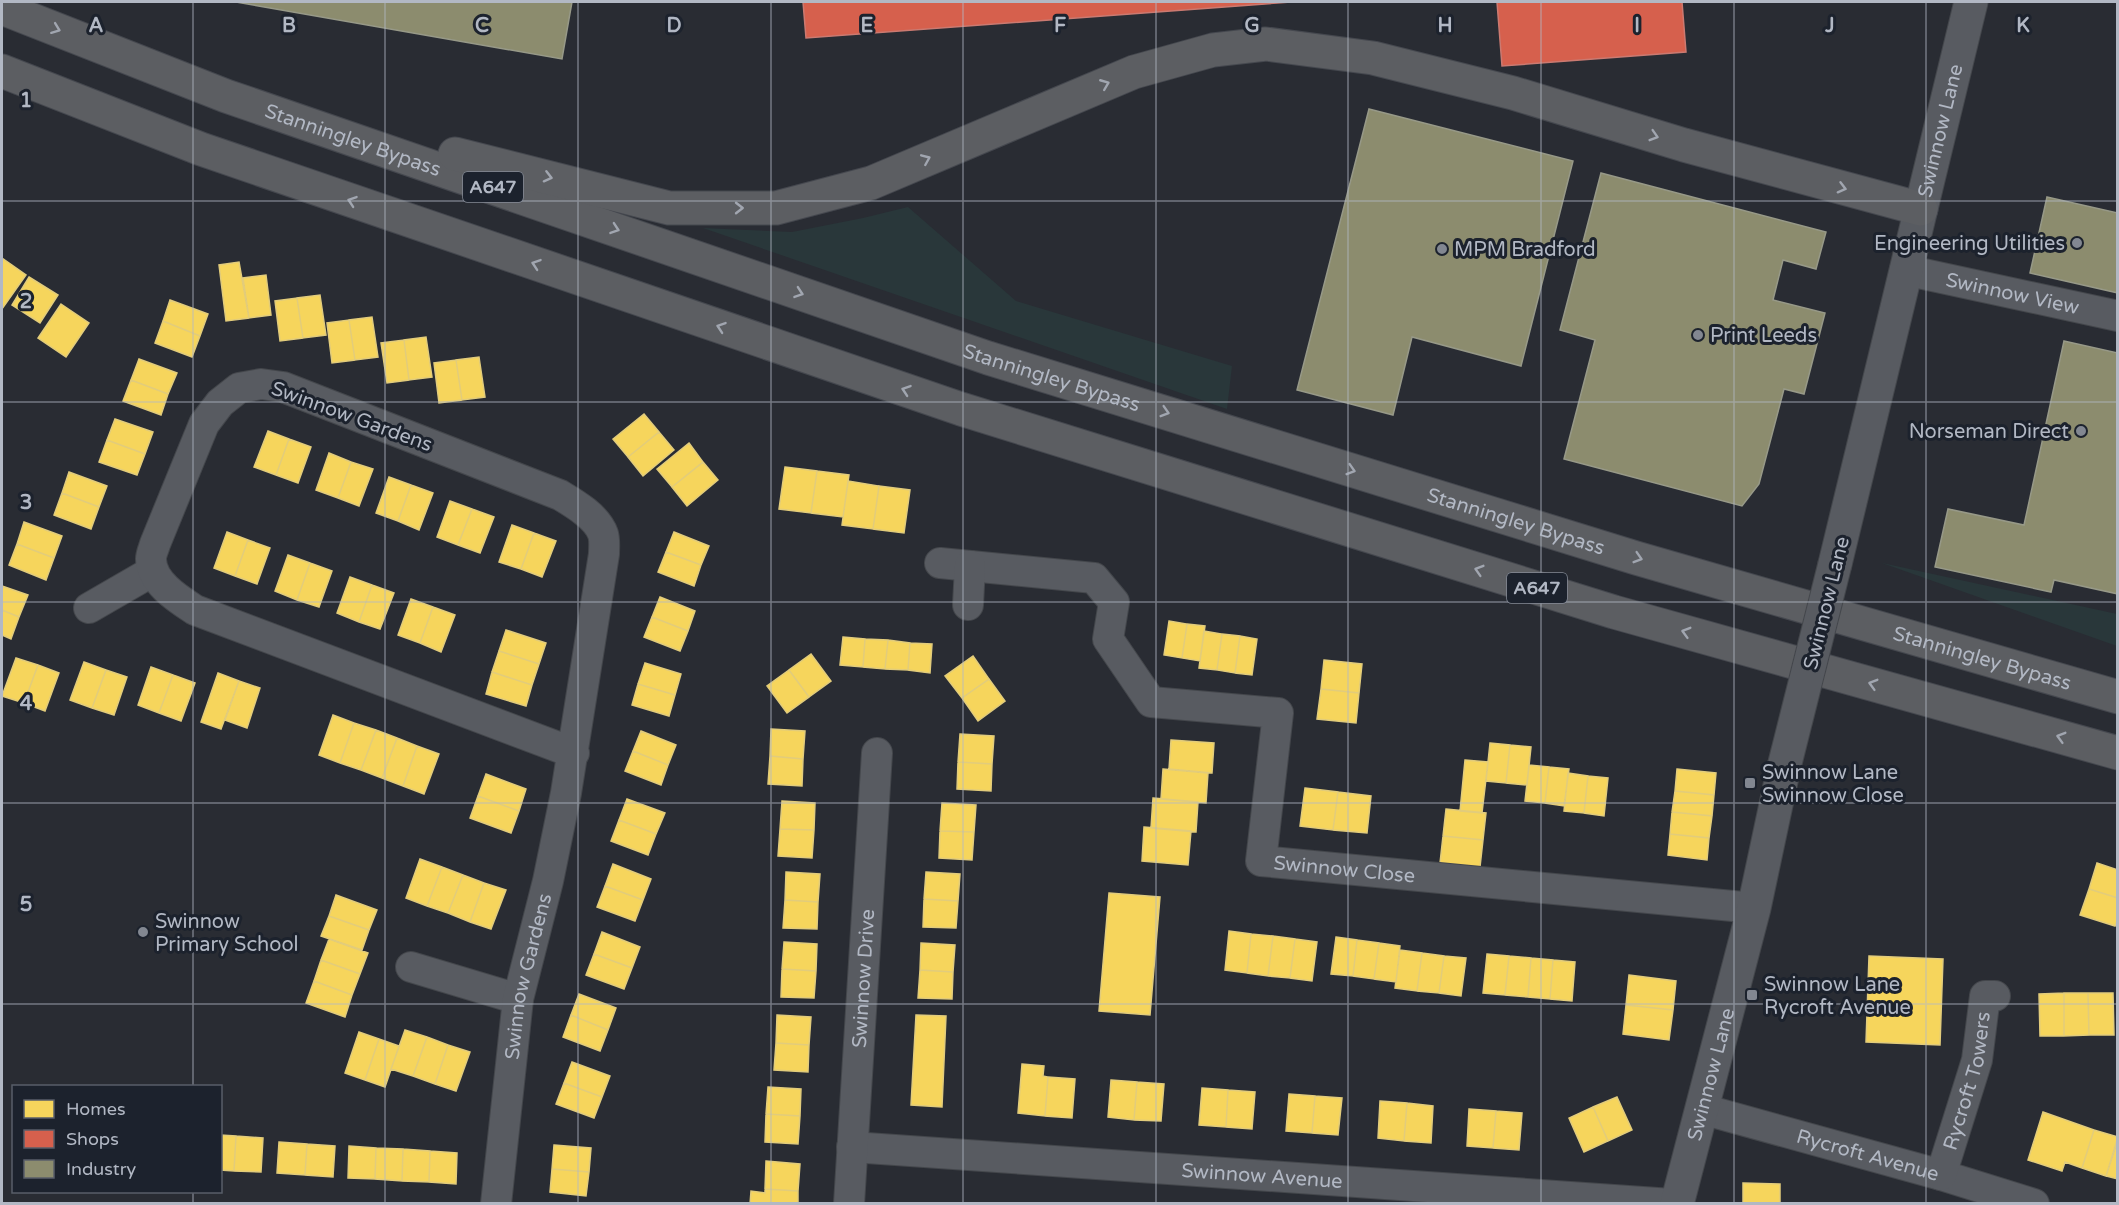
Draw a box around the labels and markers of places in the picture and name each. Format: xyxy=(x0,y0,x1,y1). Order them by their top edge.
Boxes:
place label: Engineering Utilities xyxy=(1874,232,2065,256)
marker: Engineering Utilities xyxy=(2070,236,2084,250)
place label: MPM Bradford xyxy=(1454,238,1596,262)
marker: MPM Bradford xyxy=(1435,242,1449,256)
place label: Print Leeds xyxy=(1710,324,1817,348)
marker: Print Leeds xyxy=(1691,328,1705,342)
place label: Norseman Direct xyxy=(1909,420,2069,444)
marker: Norseman Direct xyxy=(2074,424,2088,438)
place label: Swinnow Lane Swinnow Close xyxy=(1762,761,1904,808)
marker: Swinnow Lane Swinnow Close xyxy=(1743,776,1757,790)
place label: Swinnow Primary School xyxy=(155,910,299,957)
marker: Swinnow Primary School xyxy=(136,925,150,939)
place label: Swinnow Lane Rycroft Avenue xyxy=(1764,973,1911,1020)
marker: Swinnow Lane Rycroft Avenue xyxy=(1745,988,1759,1002)

